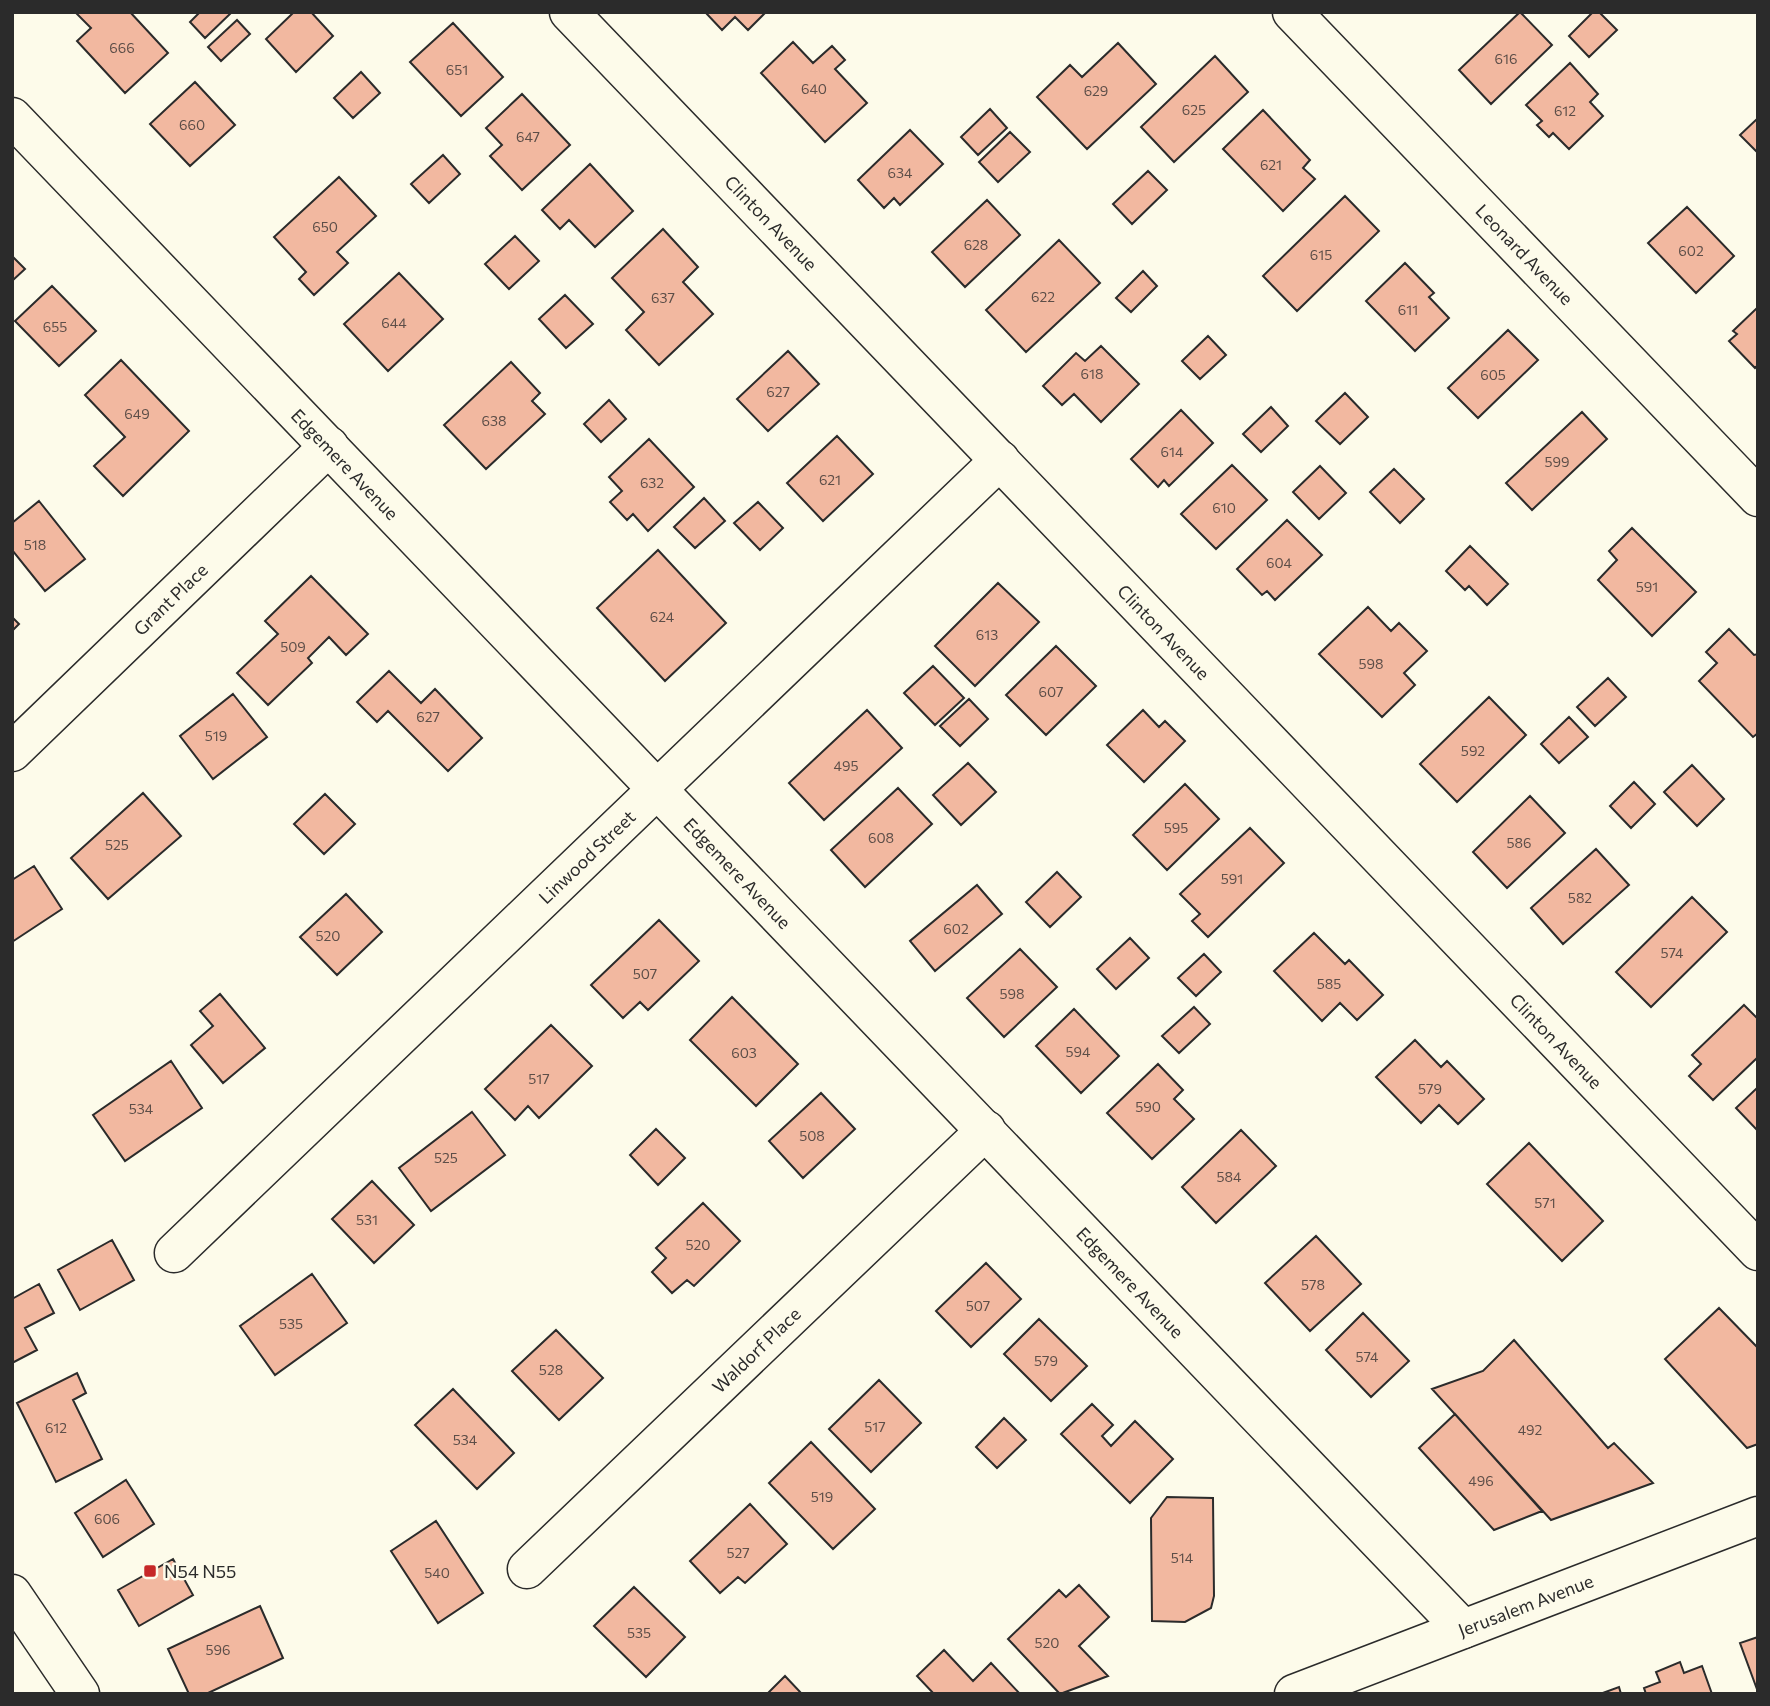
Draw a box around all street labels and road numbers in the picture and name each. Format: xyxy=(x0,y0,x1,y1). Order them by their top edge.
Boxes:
street label: Clinton Avenue xyxy=(720,170,822,275)
street label: Leonard Avenue xyxy=(1471,199,1578,309)
street label: Edgemere Avenue xyxy=(287,404,403,524)
street label: Grant Place xyxy=(129,558,212,640)
street label: Clinton Avenue xyxy=(1113,580,1215,684)
street label: Linwood Street xyxy=(534,805,640,908)
street label: Edgemere Avenue xyxy=(679,813,796,933)
street label: Clinton Avenue xyxy=(1506,989,1607,1093)
street label: Edgemere Avenue xyxy=(1072,1222,1188,1342)
street label: Waldorf Place xyxy=(707,1303,805,1397)
street label: Jerusalem Avenue xyxy=(1455,1569,1596,1641)

